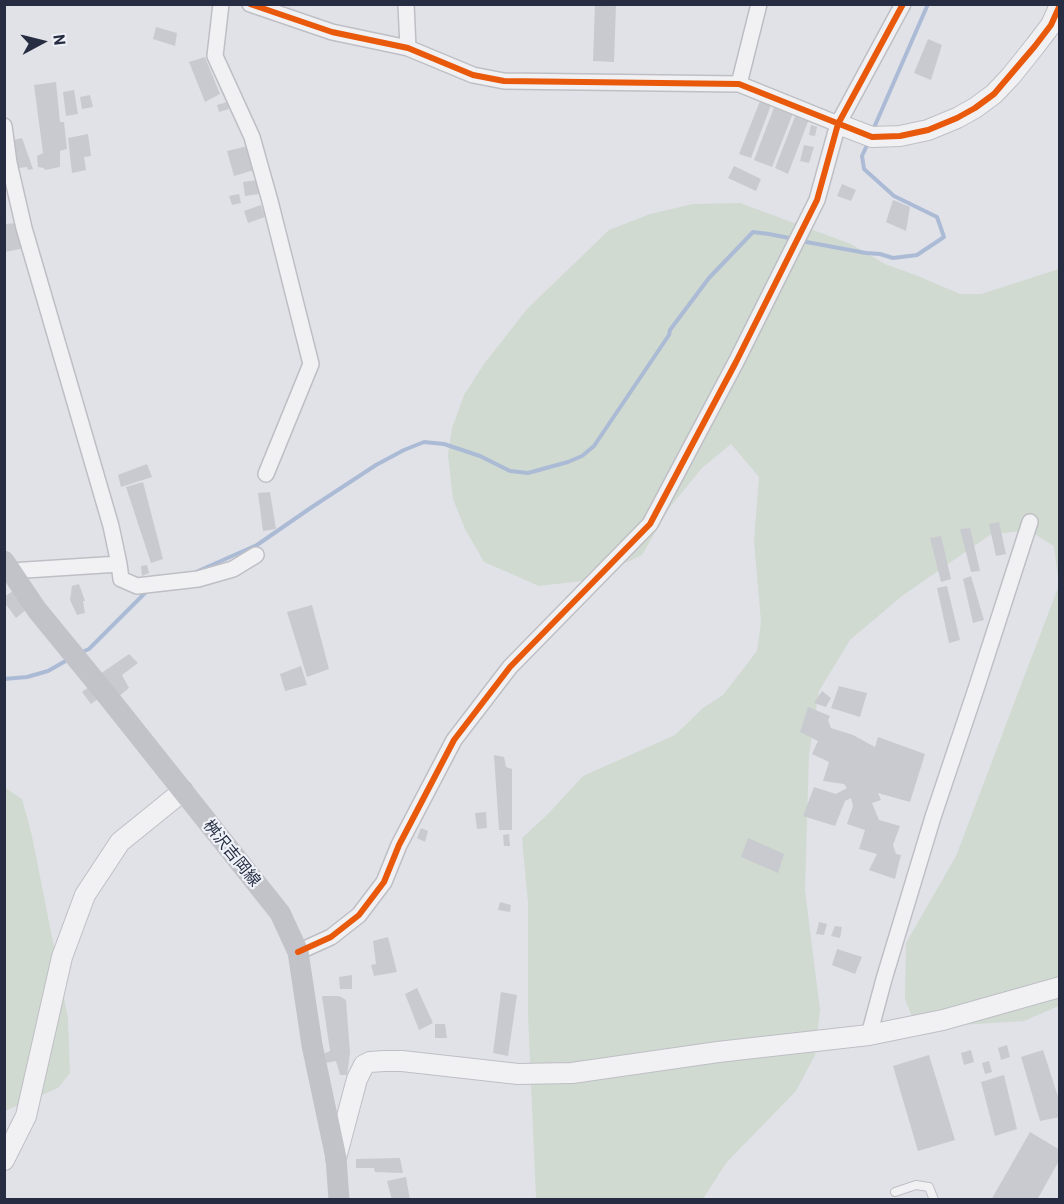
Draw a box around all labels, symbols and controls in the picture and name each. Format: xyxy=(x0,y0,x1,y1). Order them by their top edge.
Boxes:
north arrow xyxy=(12,12,72,72)
text: N xyxy=(50,33,70,46)
street label: 桝沢吉岡線 xyxy=(199,816,265,890)

